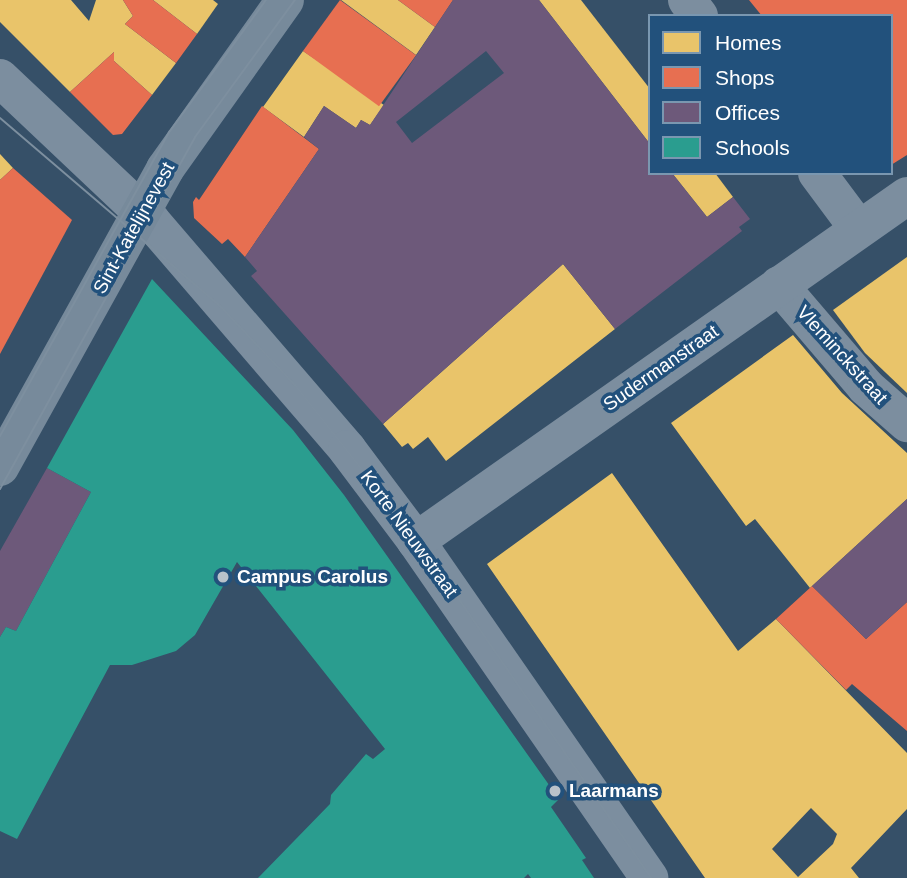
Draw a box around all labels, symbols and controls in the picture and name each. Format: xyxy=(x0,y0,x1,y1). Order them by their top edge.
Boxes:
legend xyxy=(648,14,893,175)
text: Homes xyxy=(715,31,782,54)
text: Shops xyxy=(715,66,775,89)
text: Offices xyxy=(715,101,780,124)
text: Schools xyxy=(715,136,790,159)
street label: Sint-Katelijnevest xyxy=(88,158,180,298)
street label: Vleminckstraat xyxy=(792,301,892,409)
street label: Sudermanstraat xyxy=(599,320,723,416)
street label: Korte Nieuwstraat xyxy=(355,466,463,602)
place label: Campus Carolus xyxy=(237,566,388,588)
marker: Campus Carolus xyxy=(215,569,231,585)
place label: Laarmans xyxy=(569,780,659,802)
marker: Laarmans xyxy=(547,783,563,799)

